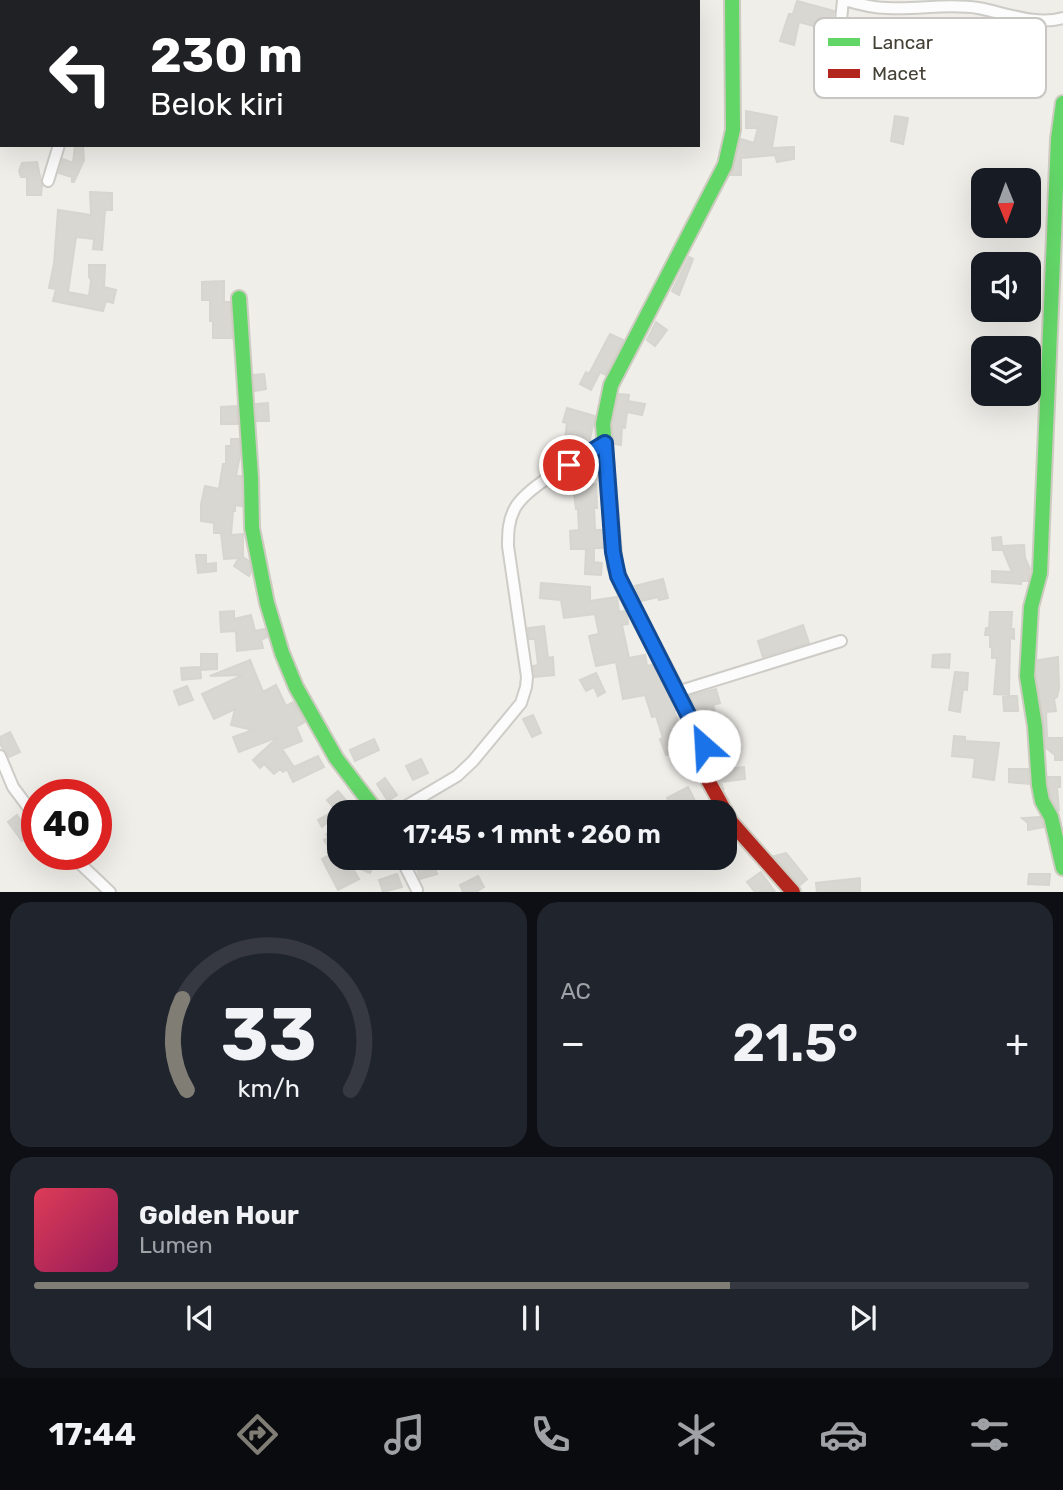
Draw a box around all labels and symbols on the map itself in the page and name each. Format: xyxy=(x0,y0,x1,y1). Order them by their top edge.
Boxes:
legend xyxy=(814,18,1046,98)
text: Lancar xyxy=(872,31,934,54)
text: Macet xyxy=(872,62,927,85)
north arrow xyxy=(971,168,1041,238)
pin xyxy=(539,435,599,495)
position arrow xyxy=(667,709,741,783)
speed limit sign: 40 xyxy=(21,779,112,870)

